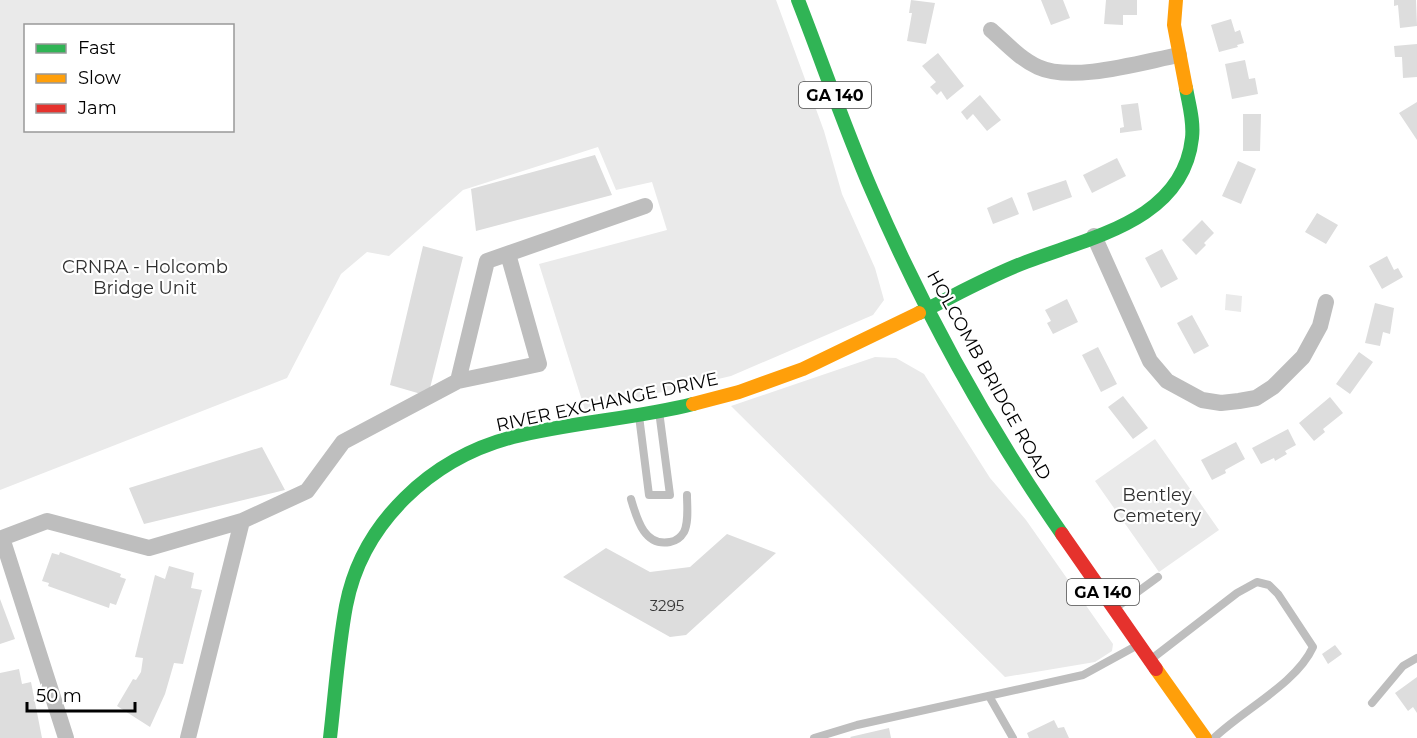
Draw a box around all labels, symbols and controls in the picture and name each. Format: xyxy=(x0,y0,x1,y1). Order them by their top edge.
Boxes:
legend xyxy=(24,24,234,132)
text: Fast xyxy=(78,37,116,59)
text: Slow xyxy=(78,67,121,89)
road number: GA 140 xyxy=(799,82,871,108)
text: Jam xyxy=(77,97,117,119)
park label: CRNRA - Holcomb Bridge Unit xyxy=(62,256,228,299)
street label: HOLCOMB BRIDGE ROAD xyxy=(922,266,1056,484)
street label: RIVER EXCHANGE DRIVE xyxy=(494,368,720,436)
park label: Bentley Cemetery xyxy=(1113,484,1201,527)
road number: GA 140 xyxy=(1067,579,1139,605)
house number: 3295 xyxy=(650,596,684,615)
scale bar xyxy=(27,675,135,713)
text: 50 m xyxy=(36,685,82,707)

